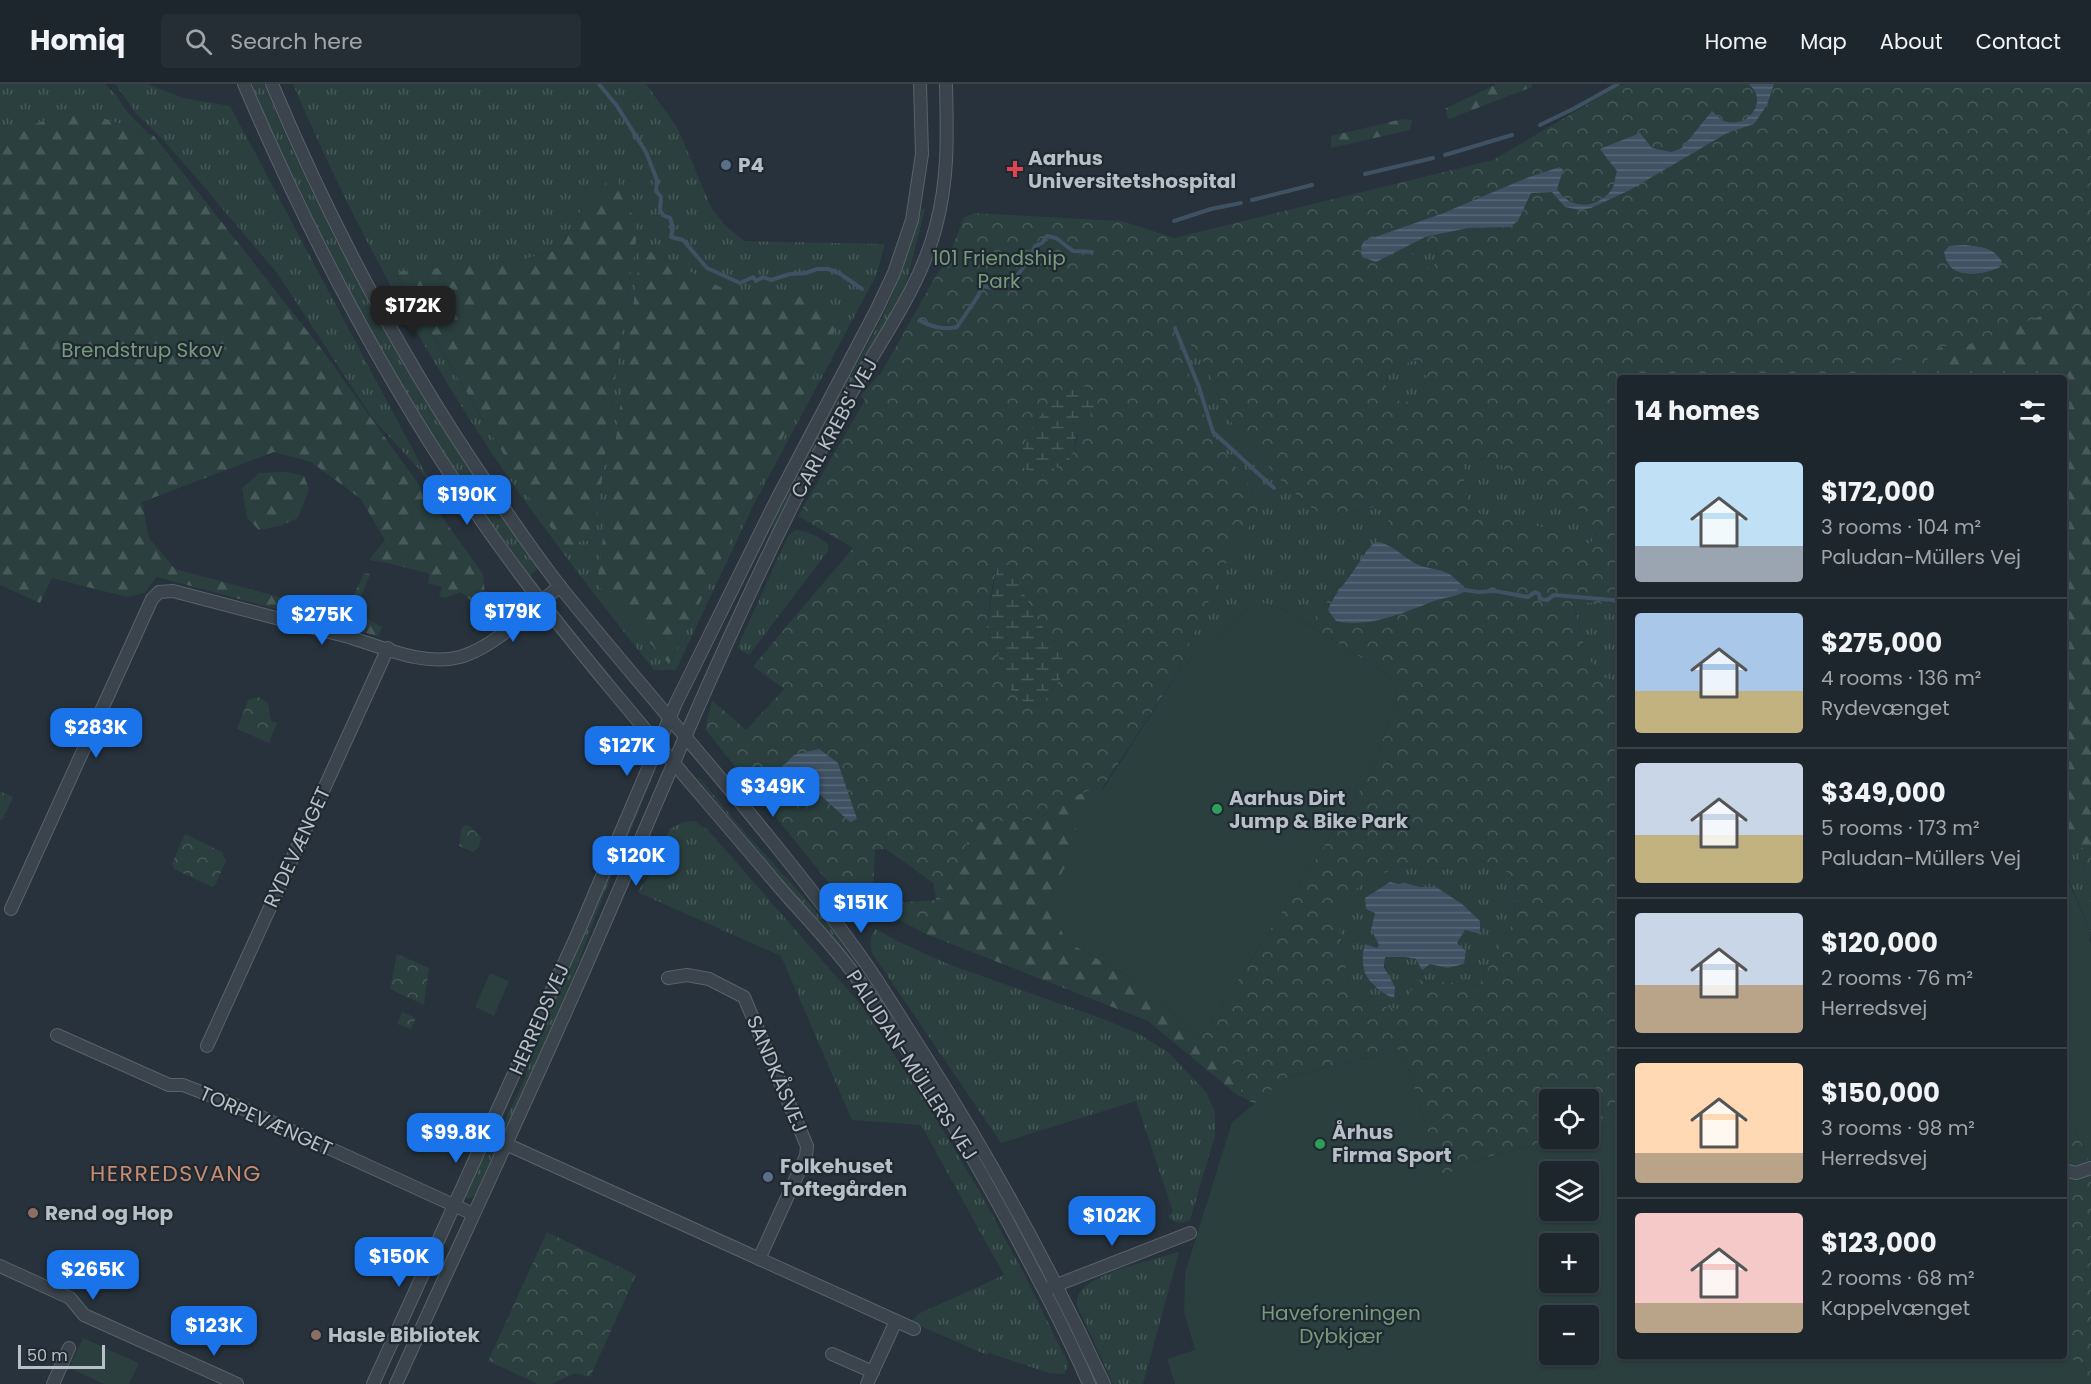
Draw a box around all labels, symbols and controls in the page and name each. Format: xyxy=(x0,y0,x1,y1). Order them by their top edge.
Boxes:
search box xyxy=(161,14,581,68)
text: Homiq xyxy=(30,21,125,60)
icon: search xyxy=(182,25,215,58)
text: Search here xyxy=(230,26,363,57)
text: Home xyxy=(1705,27,1767,56)
text: Map xyxy=(1800,27,1847,56)
text: About xyxy=(1880,27,1943,56)
text: Contact xyxy=(1976,27,2061,56)
place label: Aarhus Universitetshospital xyxy=(1028,144,1236,195)
place label: P4 xyxy=(738,151,764,179)
marker: P4 xyxy=(719,158,733,172)
marker: Aarhus Universitetshospital xyxy=(1006,160,1024,178)
park label: 101 Friendship Park xyxy=(932,244,1066,295)
pin: $172K xyxy=(371,286,455,337)
text: $172K xyxy=(385,291,441,319)
park label: Brendstrup Skov xyxy=(61,336,223,364)
street label: CARL KREBS' VEJ xyxy=(784,353,884,503)
text: 14 homes xyxy=(1635,393,1760,429)
icon: filters xyxy=(2016,395,2049,428)
text: $172,000 xyxy=(1821,474,1935,510)
pin: $190K xyxy=(425,475,509,526)
text: $190K xyxy=(437,480,497,508)
icon: home xyxy=(1683,486,1755,558)
text: 3 rooms · 104 m² xyxy=(1821,513,1981,541)
text: Paludan-Müllers Vej xyxy=(1821,543,2021,571)
pin: $179K xyxy=(471,592,555,643)
pin: $275K xyxy=(280,595,364,646)
text: $179K xyxy=(484,597,542,625)
text: $275K xyxy=(291,600,353,628)
text: $275,000 xyxy=(1821,625,1942,661)
icon: home xyxy=(1683,637,1755,709)
text: 4 rooms · 136 m² xyxy=(1821,664,1981,692)
text: Rydevænget xyxy=(1821,694,1950,722)
pin: $283K xyxy=(54,708,138,759)
text: $283K xyxy=(64,713,128,741)
pin: $127K xyxy=(585,726,669,777)
text: $127K xyxy=(599,731,655,759)
pin: $349K xyxy=(731,767,815,818)
text: $349K xyxy=(740,772,806,800)
text: $349,000 xyxy=(1821,775,1946,811)
street label: RYDEVÆNGET xyxy=(257,782,337,912)
place label: Aarhus Dirt Jump & Bike Park xyxy=(1229,784,1409,835)
icon: home xyxy=(1683,787,1755,859)
marker: Aarhus Dirt Jump & Bike Park xyxy=(1210,802,1224,816)
text: 5 rooms · 173 m² xyxy=(1821,814,1980,842)
pin: $120K xyxy=(594,836,678,887)
text: $120K xyxy=(606,841,666,869)
text: Paludan-Müllers Vej xyxy=(1821,844,2021,872)
pin: $151K xyxy=(819,883,903,934)
text: $151K xyxy=(833,888,889,916)
text: $120,000 xyxy=(1821,925,1938,961)
icon: home xyxy=(1683,937,1755,1009)
street label: HERREDSVEJ xyxy=(502,959,576,1079)
street label: PALUDAN-MÜLLERS VEJ xyxy=(840,964,984,1166)
text: 2 rooms · 76 m² xyxy=(1821,964,1973,992)
text: Herredsvej xyxy=(1821,994,1927,1022)
street label: SANDKÅSVEJ xyxy=(740,1011,814,1137)
text: $150,000 xyxy=(1821,1075,1940,1111)
street label: TORPEVÆNGET xyxy=(195,1079,337,1163)
icon: home xyxy=(1683,1087,1755,1159)
map controls xyxy=(1539,1089,1599,1365)
button: locate xyxy=(1539,1089,1599,1149)
pin: $99.8K xyxy=(407,1113,505,1164)
text: 3 rooms · 98 m² xyxy=(1821,1114,1975,1142)
text: $99.8K xyxy=(421,1118,491,1146)
place label: Århus Firma Sport xyxy=(1332,1118,1452,1169)
marker: Århus Firma Sport xyxy=(1313,1137,1327,1151)
text: Herredsvej xyxy=(1821,1144,1927,1172)
place label: Folkehuset Toftegården xyxy=(780,1152,907,1203)
district label: HERREDSVANG xyxy=(90,1158,262,1189)
button: layers xyxy=(1539,1161,1599,1221)
marker: Folkehuset Toftegården xyxy=(761,1170,775,1184)
pin: $102K xyxy=(1070,1196,1154,1247)
place label: Rend og Hop xyxy=(45,1199,174,1227)
text: $102K xyxy=(1082,1201,1142,1229)
marker: Rend og Hop xyxy=(26,1206,40,1220)
text: $123,000 xyxy=(1821,1225,1937,1261)
button: + xyxy=(1539,1233,1599,1293)
pin: $150K xyxy=(357,1237,441,1288)
icon: home xyxy=(1683,1237,1755,1309)
text: $150K xyxy=(369,1242,429,1270)
pin: $265K xyxy=(51,1250,135,1301)
text: $265K xyxy=(61,1255,125,1283)
text: 2 rooms · 68 m² xyxy=(1821,1264,1975,1292)
text: Kappelvænget xyxy=(1821,1294,1970,1322)
park label: Haveforeningen Dybkjær xyxy=(1261,1299,1421,1350)
button: − xyxy=(1539,1305,1599,1365)
pin: $123K xyxy=(172,1306,256,1357)
text: $123K xyxy=(185,1311,243,1339)
place label: Hasle Bibliotek xyxy=(328,1321,480,1349)
marker: Hasle Bibliotek xyxy=(309,1328,323,1342)
scale bar xyxy=(18,1342,105,1370)
text: 50 m xyxy=(27,1344,68,1367)

